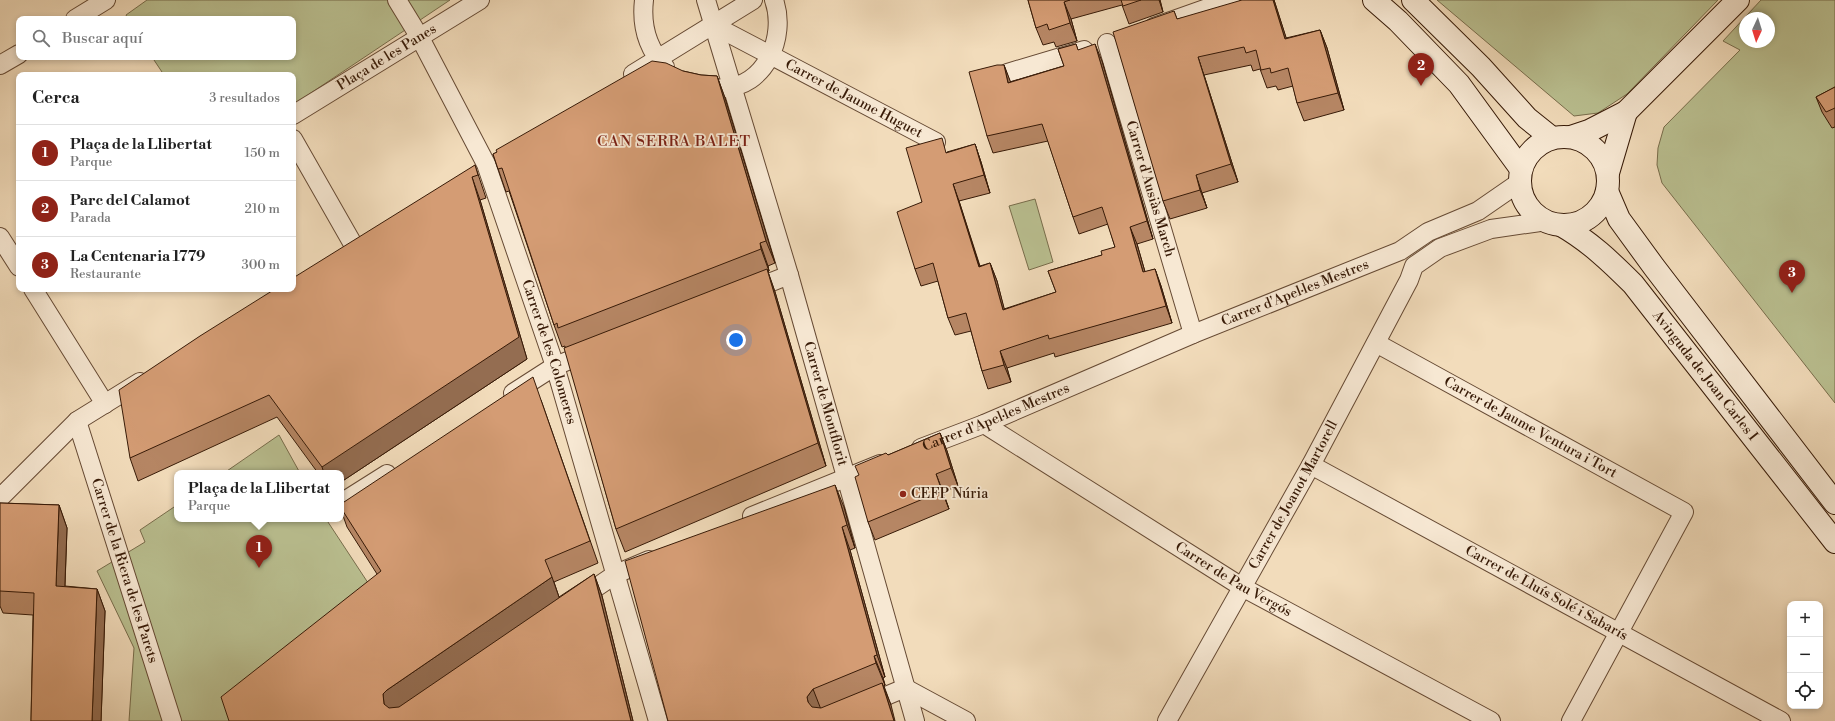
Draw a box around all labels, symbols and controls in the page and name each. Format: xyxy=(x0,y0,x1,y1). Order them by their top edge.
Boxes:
north arrow xyxy=(1739,12,1775,48)
search box xyxy=(16,16,296,60)
street label: Plaça de les Panes xyxy=(334,20,440,95)
icon: search xyxy=(30,27,52,49)
text: Buscar aquí xyxy=(62,29,143,48)
pin: 2 xyxy=(1408,53,1434,86)
street label: Carrer de Jaume Huguet xyxy=(782,55,926,142)
text: Cerca xyxy=(32,87,80,109)
text: 3 resultados xyxy=(209,90,280,106)
street label: Carrer d'Ausiàs March xyxy=(1121,119,1179,260)
district label: CAN SERRA BALET xyxy=(597,132,751,151)
text: Plaça de la Llibertat xyxy=(70,135,212,154)
text: 1 xyxy=(42,145,48,161)
text: 150 m xyxy=(245,145,280,161)
text: Parque xyxy=(70,154,112,170)
text: Parc del Calamot xyxy=(70,191,190,210)
text: 2 xyxy=(41,201,49,217)
text: 210 m xyxy=(245,201,280,217)
text: Parada xyxy=(70,210,111,226)
text: La Centenaria 1779 xyxy=(70,247,206,266)
street label: Carrer d'Apel·les Mestres xyxy=(1219,255,1372,331)
text: 3 xyxy=(41,257,49,273)
text: 300 m xyxy=(242,257,280,273)
pin: 3 xyxy=(1779,260,1805,293)
text: Restaurante xyxy=(70,266,141,282)
street label: Carrer de les Colomeres xyxy=(517,277,580,427)
street label: Avinguda de Joan Carles I xyxy=(1648,306,1762,445)
your location xyxy=(726,330,746,350)
street label: Carrer de Montflorit xyxy=(799,339,852,468)
street label: Carrer de Jaume Ventura i Tort xyxy=(1441,373,1620,482)
street label: Carrer d'Apel·les Mestres xyxy=(920,379,1072,456)
street label: Carrer de Joanot Martorell xyxy=(1245,417,1342,573)
popup xyxy=(174,470,344,522)
street label: Carrer de la Riera de les Parets xyxy=(87,476,162,665)
text: Plaça de la Llibertat xyxy=(188,479,330,498)
place label: CEFP Núria xyxy=(911,485,989,503)
marker: CEFP Núria xyxy=(898,489,908,499)
text: Parque xyxy=(188,498,230,514)
pin: 1 xyxy=(246,535,272,568)
street label: Carrer de Pau Vergós xyxy=(1172,538,1295,621)
street label: Carrer de Lluís Solé i Sabarís xyxy=(1462,542,1631,645)
map controls xyxy=(1787,601,1823,709)
button: + xyxy=(1787,601,1823,637)
button: − xyxy=(1787,637,1823,673)
button: locate xyxy=(1787,673,1823,709)

